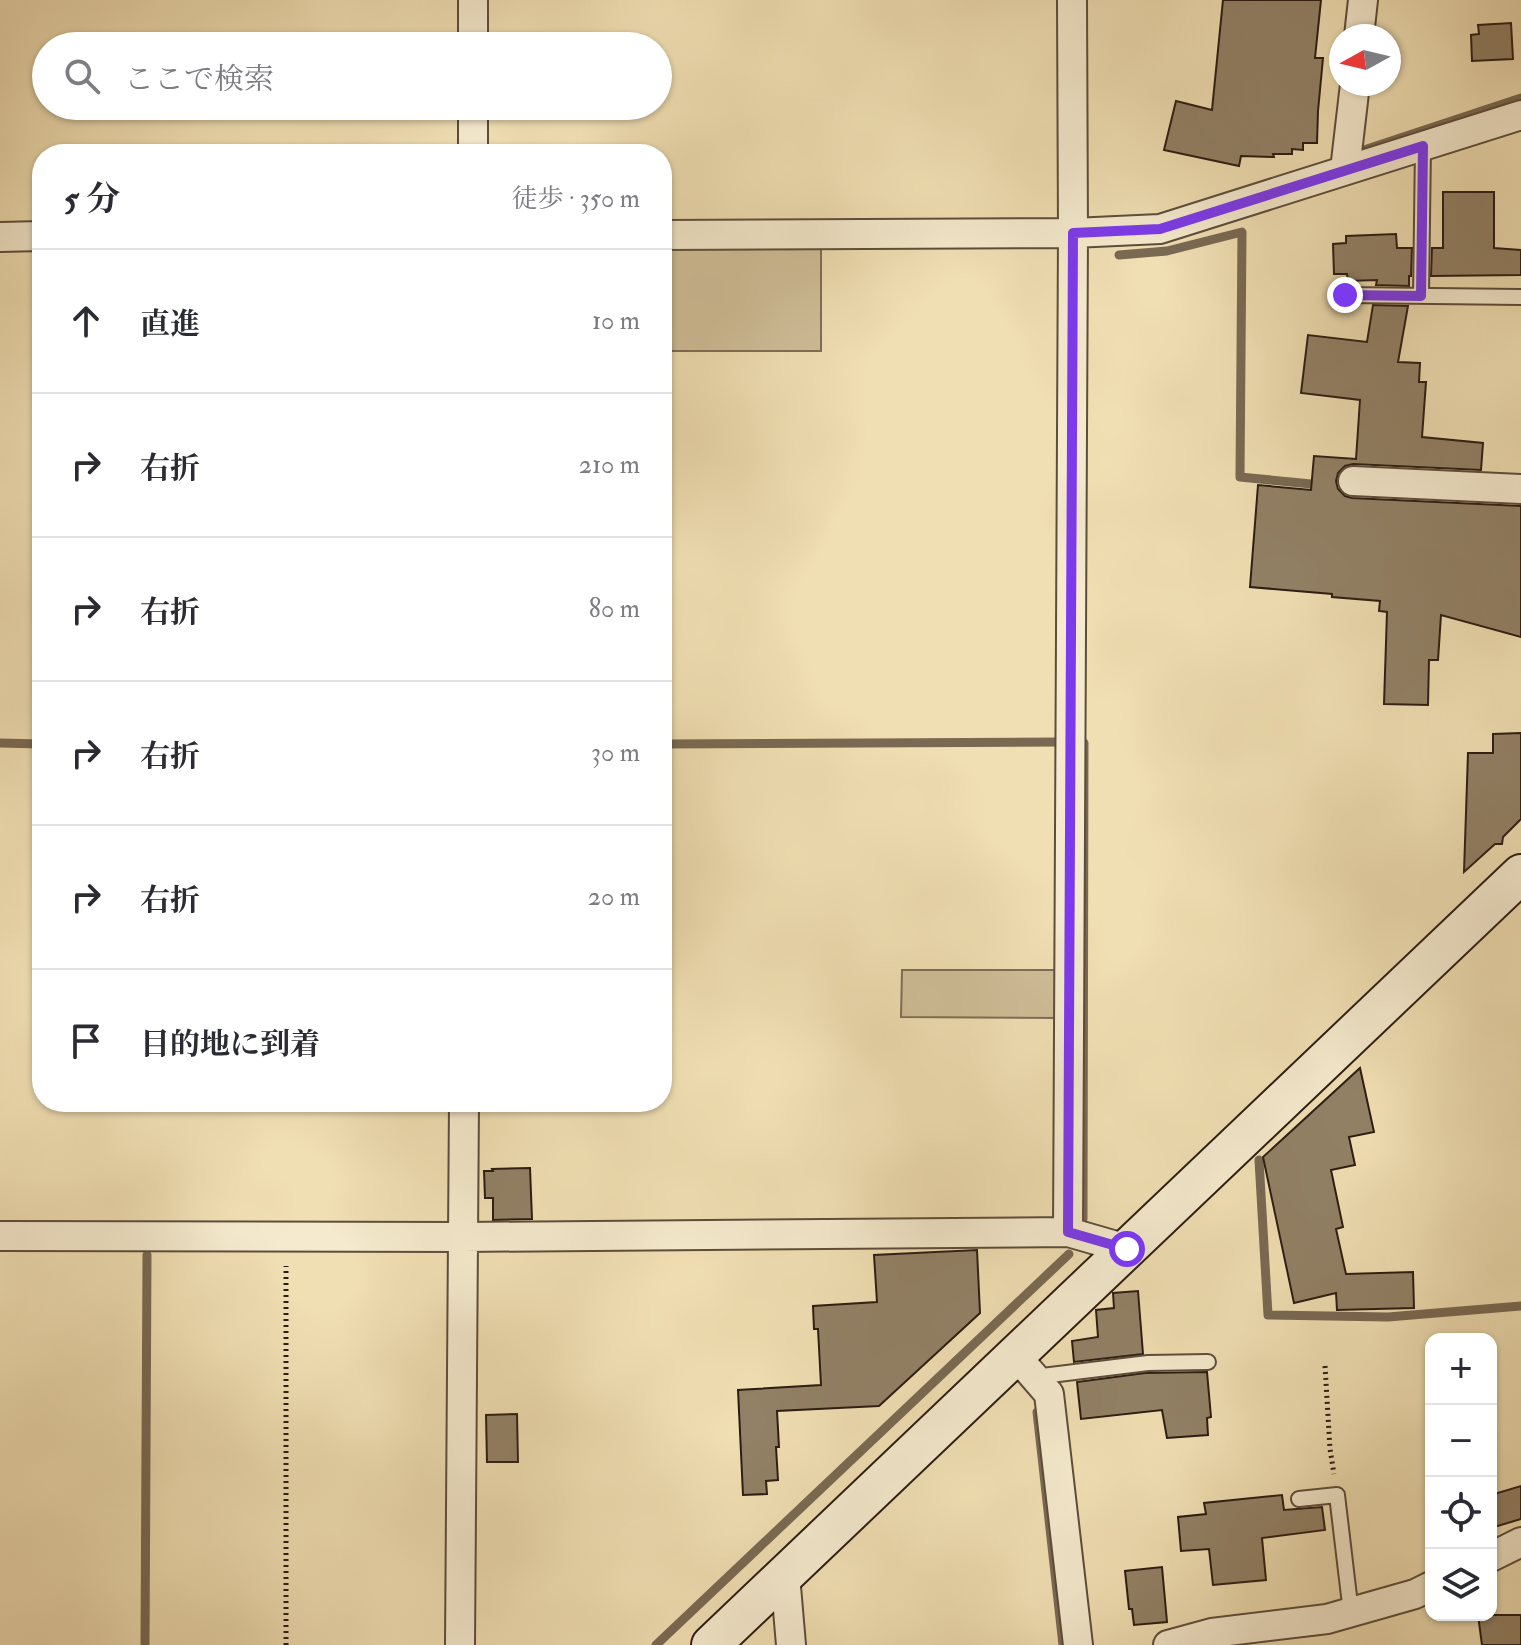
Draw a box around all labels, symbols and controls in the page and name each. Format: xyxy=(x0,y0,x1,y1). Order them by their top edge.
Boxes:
north arrow xyxy=(1329,24,1401,96)
search box xyxy=(32,32,672,120)
icon: search xyxy=(60,54,104,98)
text: ここで検索 xyxy=(124,61,274,98)
text: 5 分 xyxy=(64,178,120,221)
text: 徒歩 · 350 m xyxy=(512,183,640,215)
route end xyxy=(1327,277,1363,313)
icon: ahead xyxy=(64,299,108,343)
text: 10 m xyxy=(592,305,640,337)
text: 直進 xyxy=(140,306,200,343)
icon: right xyxy=(64,443,108,487)
text: 210 m xyxy=(579,449,640,481)
text: 右折 xyxy=(140,450,200,487)
icon: right xyxy=(64,587,108,631)
text: 80 m xyxy=(589,593,640,625)
text: 右折 xyxy=(140,594,200,631)
icon: right xyxy=(64,731,108,775)
text: 30 m xyxy=(591,737,640,769)
text: 右折 xyxy=(140,738,200,775)
icon: right xyxy=(64,875,108,919)
text: 20 m xyxy=(588,881,640,913)
text: 右折 xyxy=(140,882,200,919)
icon: arrive xyxy=(64,1019,108,1063)
text: 目的地に到着 xyxy=(140,1026,320,1063)
route start xyxy=(1109,1231,1145,1267)
map controls xyxy=(1425,1333,1497,1621)
button: + xyxy=(1425,1333,1497,1405)
button: − xyxy=(1425,1405,1497,1477)
button: locate xyxy=(1425,1477,1497,1549)
button: layers xyxy=(1425,1549,1497,1621)

